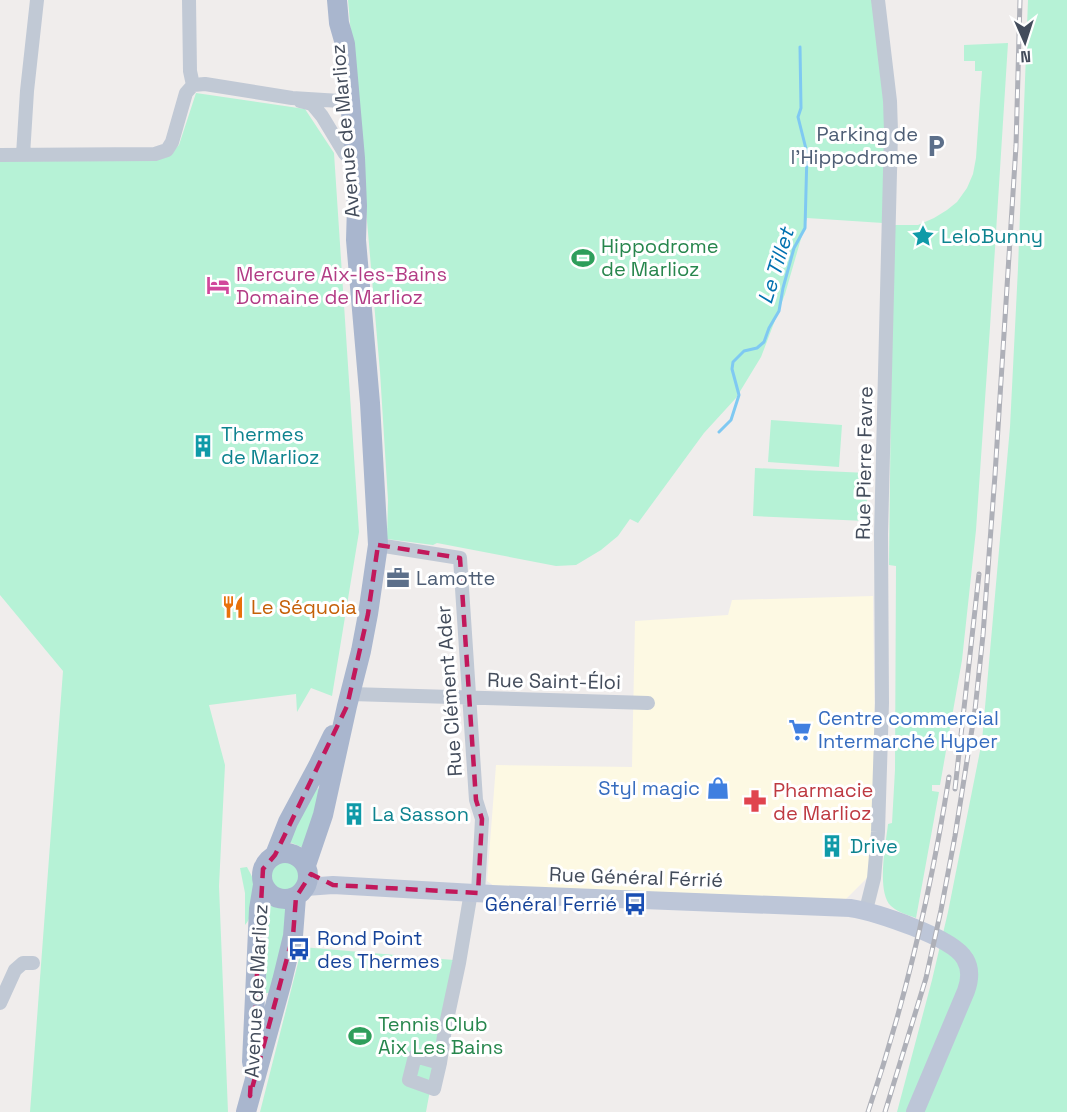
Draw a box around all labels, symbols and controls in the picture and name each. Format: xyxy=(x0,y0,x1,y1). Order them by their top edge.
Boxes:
north arrow xyxy=(995,12,1055,72)
street label: Avenue de Marlioz xyxy=(324,43,366,219)
text: N xyxy=(1020,46,1032,67)
place label: Parking de l'Hippodrome xyxy=(790,121,918,170)
parking icon: Parking de l'Hippodrome xyxy=(923,133,949,159)
water label: Le Tillet xyxy=(751,222,801,307)
place icon: LeloBunny xyxy=(910,223,936,249)
place label: LeloBunny xyxy=(941,223,1043,249)
place label: Hippodrome de Marlioz xyxy=(601,233,719,282)
sports icon: Hippodrome de Marlioz xyxy=(570,245,596,271)
place label: Mercure Aix-les-Bains Domaine de Marlioz xyxy=(236,261,447,310)
hotel icon: Mercure Aix-les-Bains Domaine de Marlioz xyxy=(205,272,231,298)
street label: Rue Pierre Favre xyxy=(850,386,878,540)
place label: Thermes de Marlioz xyxy=(221,421,319,470)
building icon: Thermes de Marlioz xyxy=(190,433,216,459)
office icon: Lamotte xyxy=(385,565,411,591)
place label: Lamotte xyxy=(416,565,495,591)
restaurant icon: Le Séquoia xyxy=(220,594,246,620)
place label: Le Séquoia xyxy=(251,594,357,620)
street label: Rue Clément Ader xyxy=(430,605,468,777)
street label: Rue Saint-Éloi xyxy=(487,667,621,695)
place label: Centre commercial Intermarché Hyper xyxy=(818,705,999,754)
supermarket icon: Centre commercial Intermarché Hyper xyxy=(787,717,813,743)
place label: Styl magic xyxy=(598,775,700,801)
shop icon: Styl magic xyxy=(705,775,731,801)
place label: Pharmacie de Marlioz xyxy=(773,777,873,826)
pharmacy icon: Pharmacie de Marlioz xyxy=(742,788,768,814)
building icon: La Sasson xyxy=(341,801,367,827)
place label: La Sasson xyxy=(372,801,469,827)
building icon: Drive xyxy=(819,833,845,859)
place label: Drive xyxy=(850,833,898,859)
street label: Rue Général Férrié xyxy=(549,861,723,893)
place label: Général Ferrié xyxy=(485,891,617,917)
bus stop icon: Général Ferrié xyxy=(622,891,648,917)
street label: Avenue de Marlioz xyxy=(238,903,274,1079)
place label: Rond Point des Thermes xyxy=(317,925,440,974)
bus stop icon: Rond Point des Thermes xyxy=(286,936,312,962)
place label: Tennis Club Aix Les Bains xyxy=(378,1011,503,1060)
sports icon: Tennis Club Aix Les Bains xyxy=(347,1023,373,1049)

